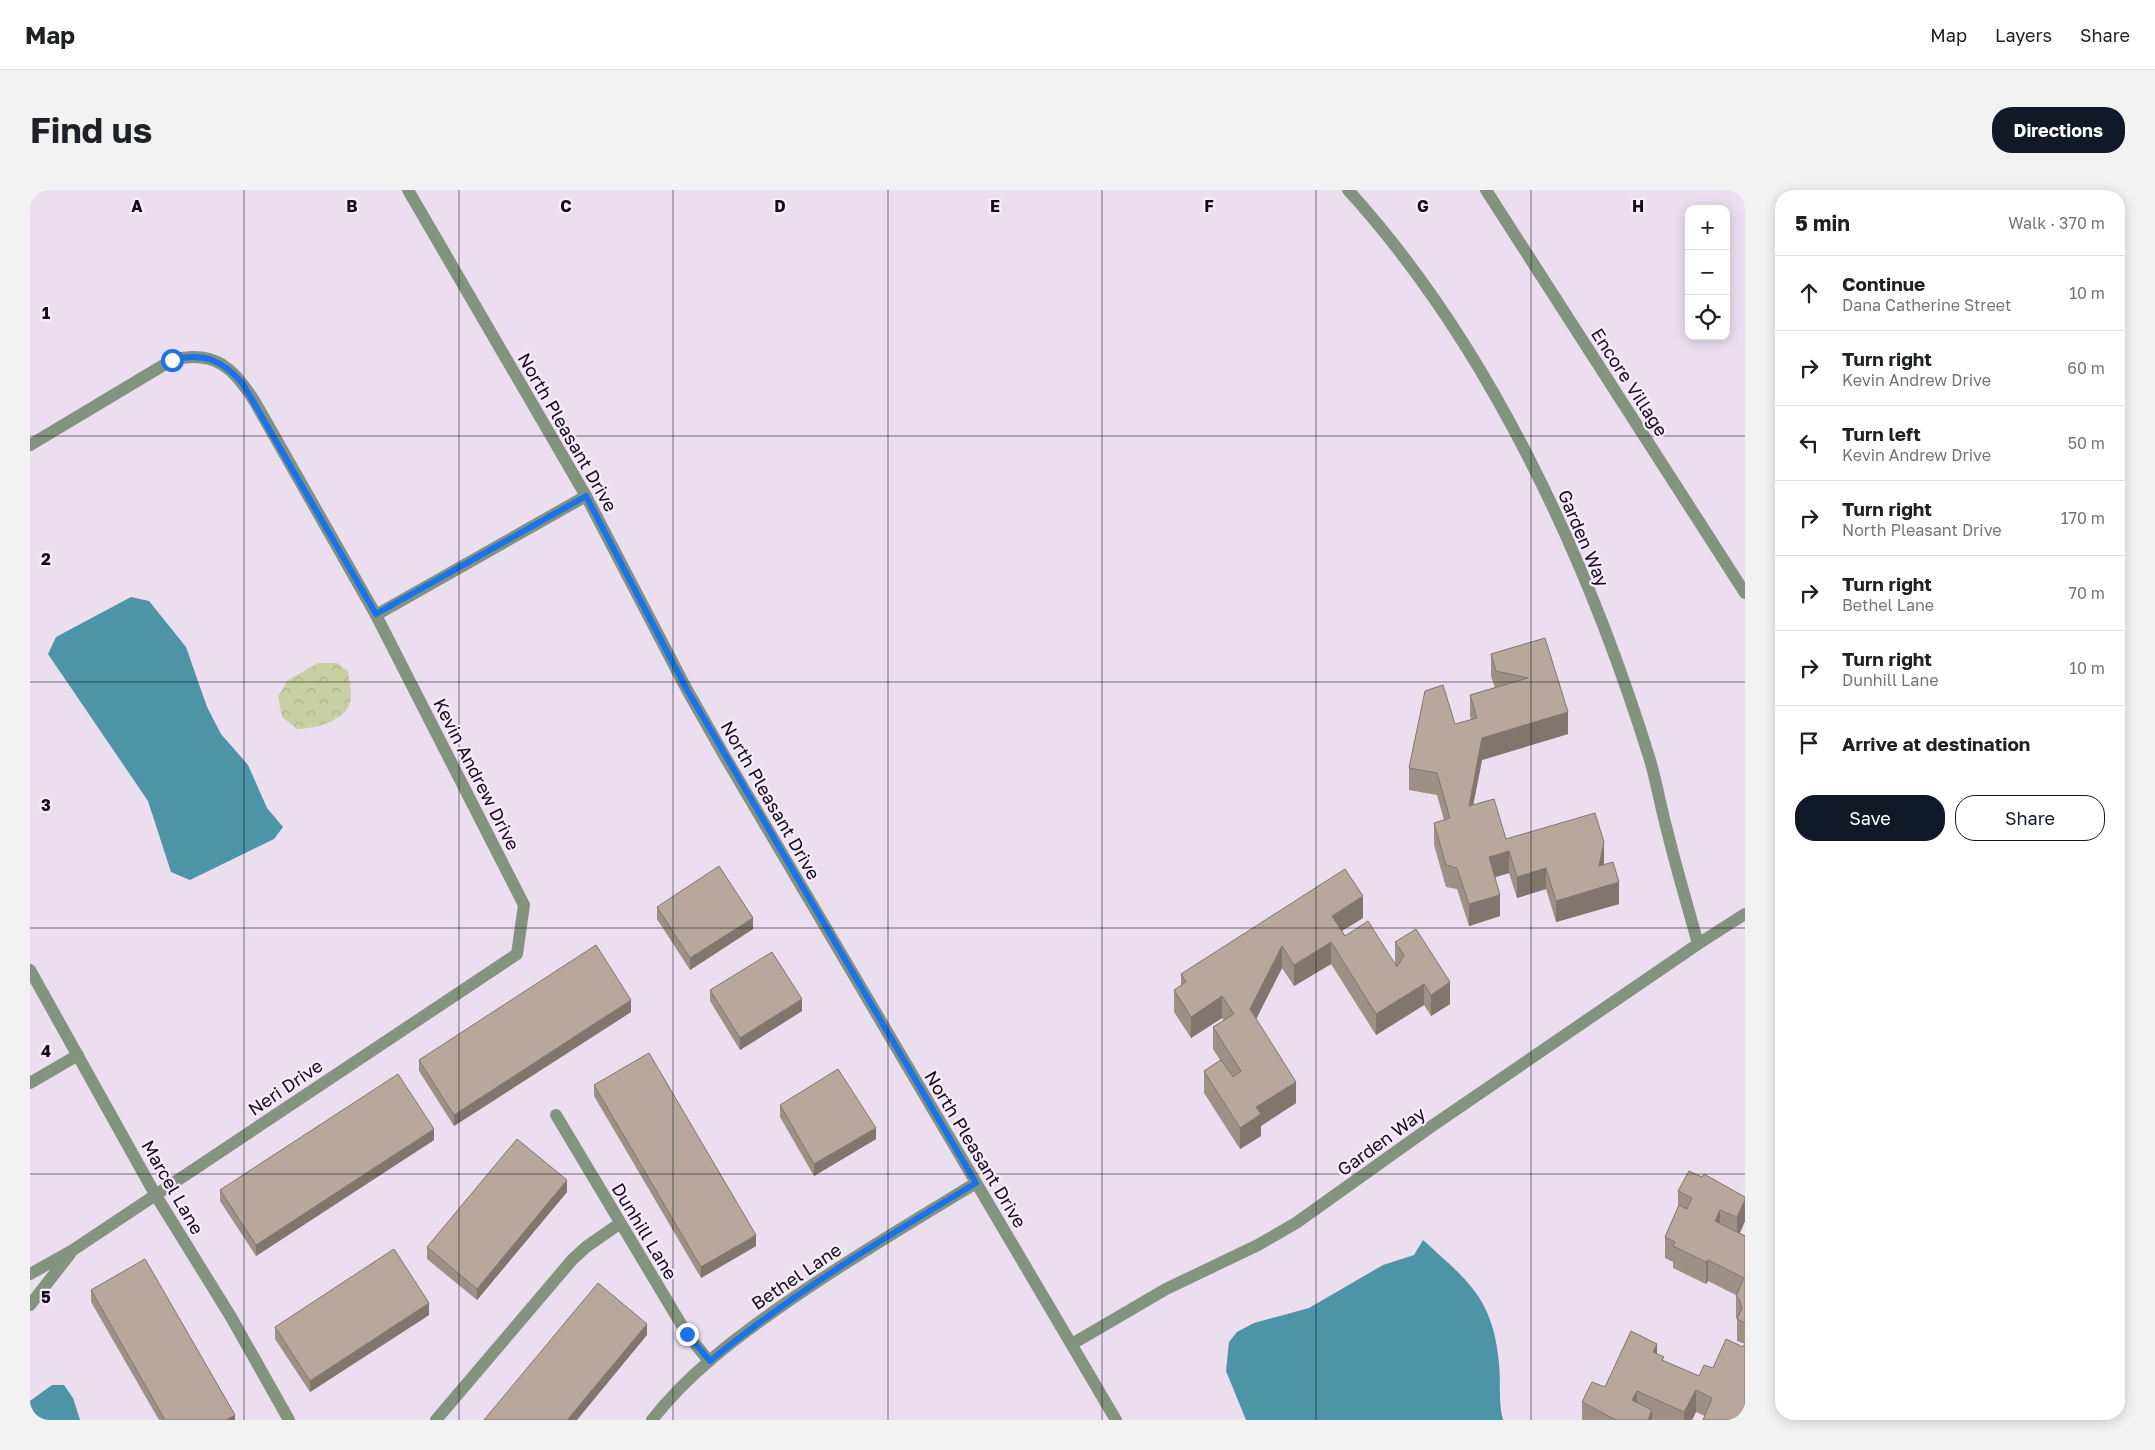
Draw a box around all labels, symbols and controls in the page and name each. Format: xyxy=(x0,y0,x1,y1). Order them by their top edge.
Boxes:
text: Map xyxy=(25,20,75,49)
text: Map xyxy=(1930,24,1967,46)
text: Layers xyxy=(1995,24,2052,46)
text: Share xyxy=(2080,24,2130,46)
button: Directions xyxy=(1992,107,2125,153)
text: Find us xyxy=(30,109,152,151)
text: A xyxy=(131,196,143,216)
text: B xyxy=(346,196,358,216)
text: C xyxy=(560,196,572,216)
text: D xyxy=(774,196,786,216)
text: E xyxy=(990,196,1000,216)
text: F xyxy=(1204,196,1214,216)
text: G xyxy=(1417,196,1429,216)
text: H xyxy=(1632,196,1644,216)
map controls xyxy=(1685,205,1730,340)
button: + xyxy=(1685,205,1730,250)
text: 5 min xyxy=(1795,210,1850,236)
text: Walk · 370 m xyxy=(2008,213,2105,233)
button: − xyxy=(1685,250,1730,295)
text: Continue xyxy=(1842,272,1925,295)
icon: ahead xyxy=(1795,279,1823,307)
text: 10 m xyxy=(2069,283,2105,303)
button: locate xyxy=(1685,295,1730,340)
text: Dana Catherine Street xyxy=(1842,295,2011,315)
text: 1 xyxy=(42,303,50,323)
street label: Encore Village xyxy=(1587,324,1673,440)
text: Turn right xyxy=(1842,347,1932,370)
route start xyxy=(161,349,184,372)
street label: North Pleasant Drive xyxy=(514,349,622,515)
icon: right xyxy=(1795,354,1823,382)
text: 60 m xyxy=(2067,358,2105,378)
text: Kevin Andrew Drive xyxy=(1842,370,1991,390)
text: Turn left xyxy=(1842,422,1921,445)
icon: left xyxy=(1795,429,1823,457)
text: 50 m xyxy=(2068,433,2105,453)
text: Kevin Andrew Drive xyxy=(1842,445,1991,465)
street label: Garden Way xyxy=(1554,486,1614,590)
text: Turn right xyxy=(1842,497,1932,520)
icon: right xyxy=(1795,504,1823,532)
text: 170 m xyxy=(2061,508,2105,528)
text: North Pleasant Drive xyxy=(1842,520,2002,540)
text: 2 xyxy=(41,549,51,569)
text: Turn right xyxy=(1842,572,1932,595)
icon: right xyxy=(1795,579,1823,607)
text: 70 m xyxy=(2068,583,2105,603)
text: Bethel Lane xyxy=(1842,595,1934,615)
text: Turn right xyxy=(1842,647,1932,670)
icon: right xyxy=(1795,654,1823,682)
text: 10 m xyxy=(2069,658,2105,678)
text: Dunhill Lane xyxy=(1842,670,1939,690)
street label: Kevin Andrew Drive xyxy=(429,694,525,854)
street label: North Pleasant Drive xyxy=(717,717,825,883)
icon: arrive xyxy=(1795,729,1823,757)
text: Arrive at destination xyxy=(1842,732,2030,755)
text: 3 xyxy=(41,795,51,815)
button: Save xyxy=(1795,795,1945,841)
button: Share xyxy=(1955,795,2105,841)
text: 4 xyxy=(41,1041,51,1061)
street label: Neri Drive xyxy=(244,1054,326,1120)
street label: North Pleasant Drive xyxy=(920,1066,1032,1232)
street label: Garden Way xyxy=(1333,1102,1429,1180)
street label: Marcel Lane xyxy=(137,1136,209,1238)
street label: Dunhill Lane xyxy=(608,1179,682,1283)
street label: Bethel Lane xyxy=(747,1238,845,1314)
text: 5 xyxy=(41,1287,51,1307)
route end xyxy=(676,1323,699,1346)

